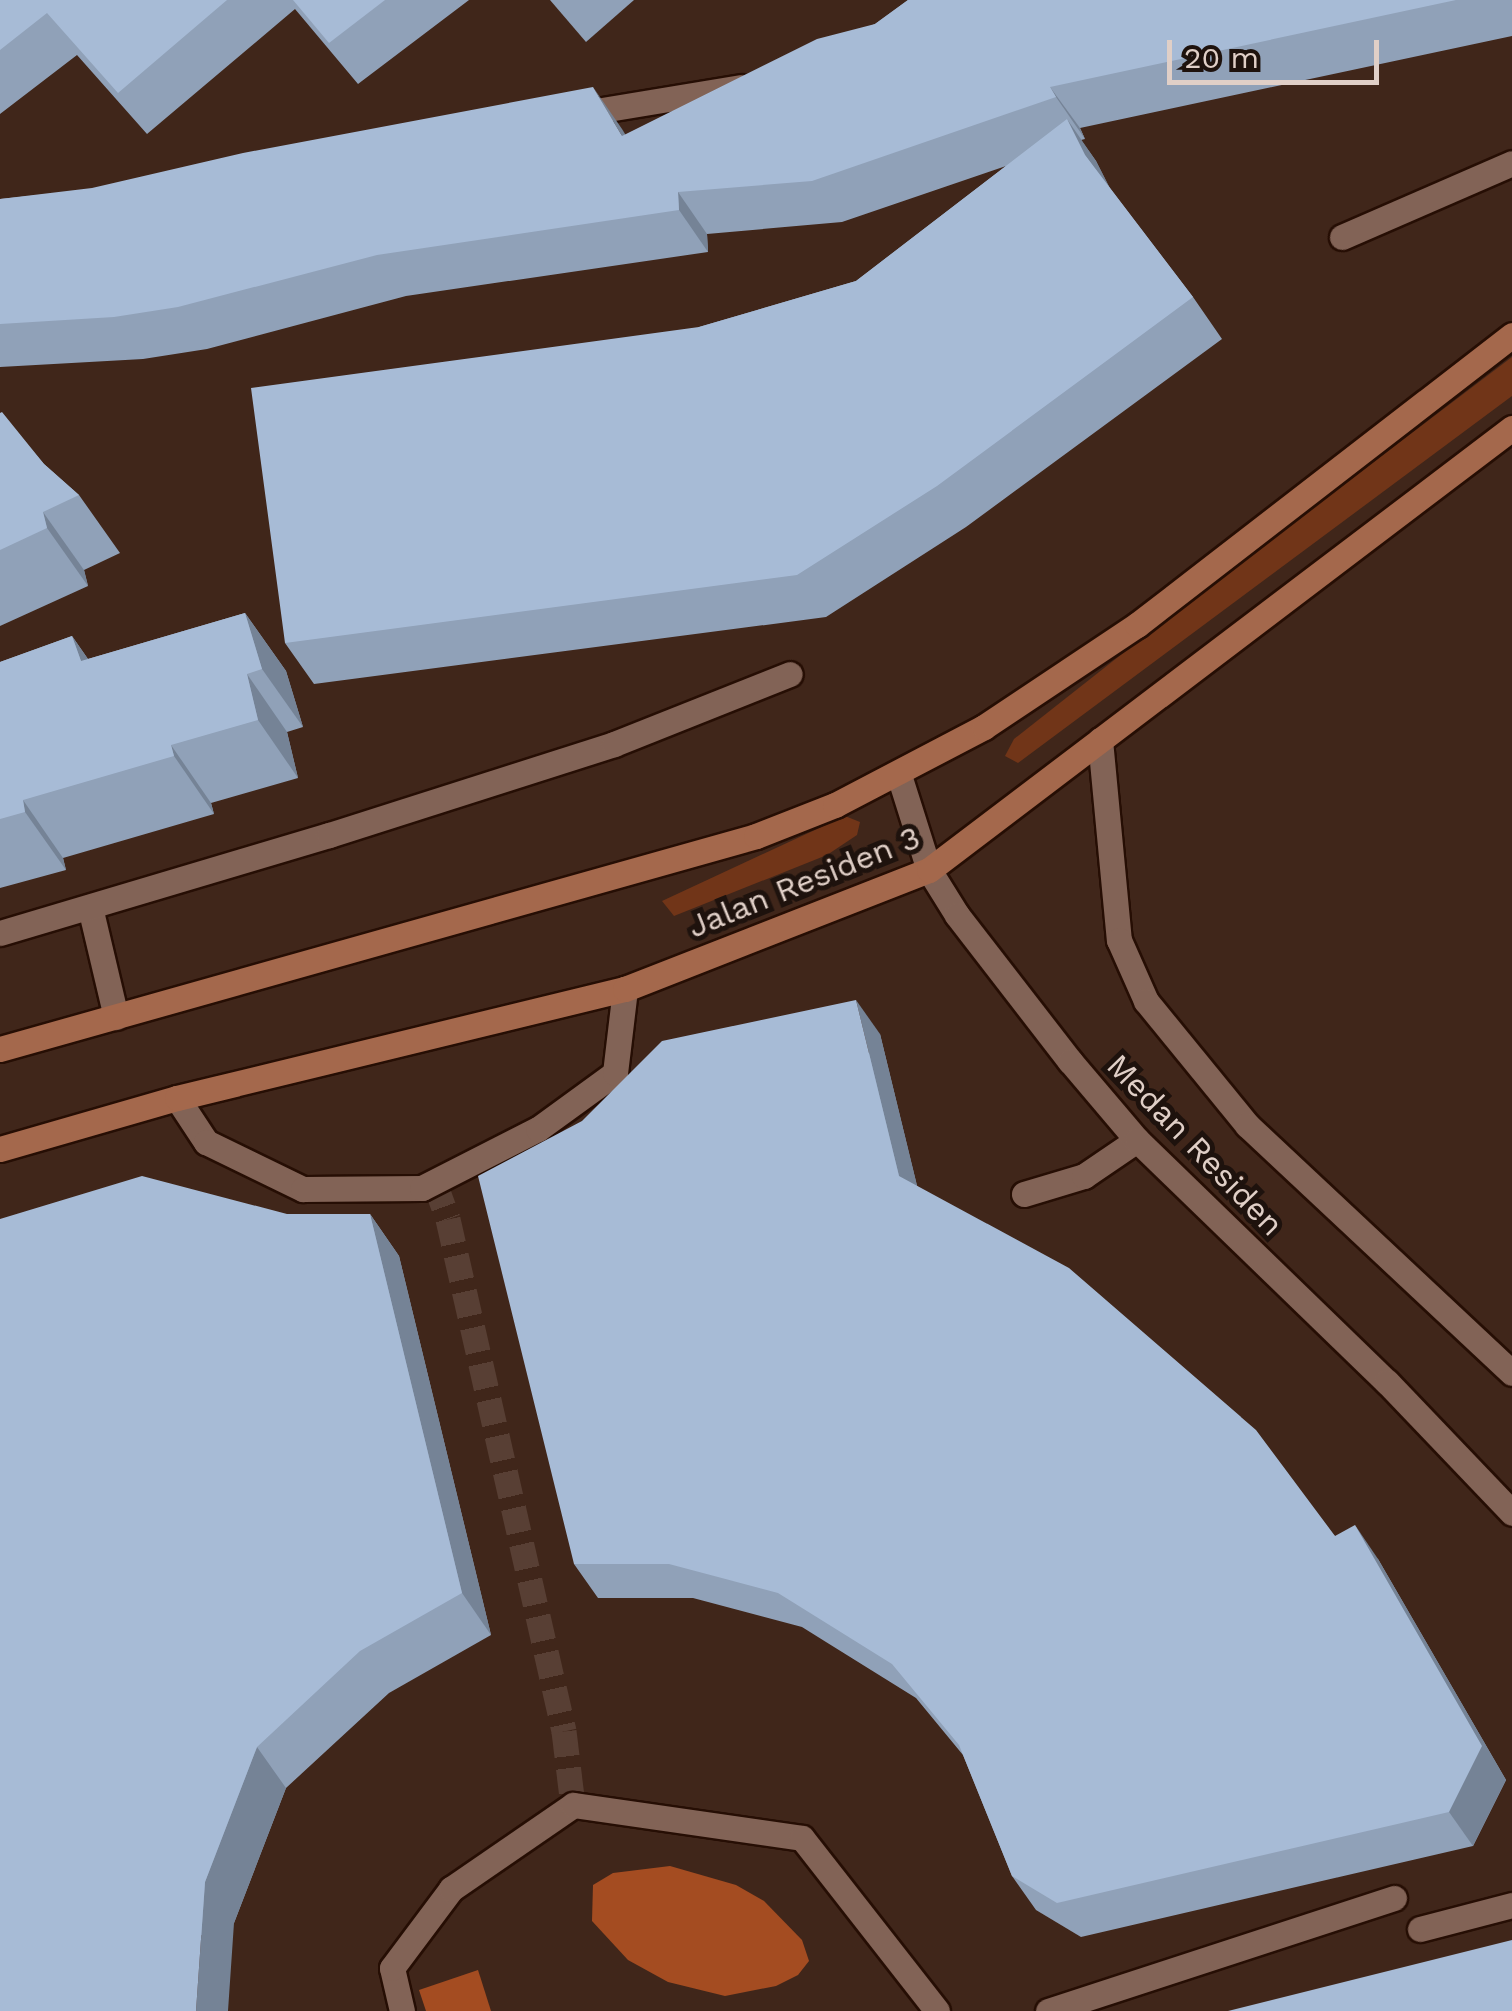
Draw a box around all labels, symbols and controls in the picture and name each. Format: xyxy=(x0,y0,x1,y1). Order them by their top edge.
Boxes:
scale bar xyxy=(1172,20,1384,82)
text: 20 m xyxy=(1184,40,1259,75)
street label: Jalan Residen 3 xyxy=(682,818,926,946)
street label: Medan Residen xyxy=(1099,1046,1291,1244)

